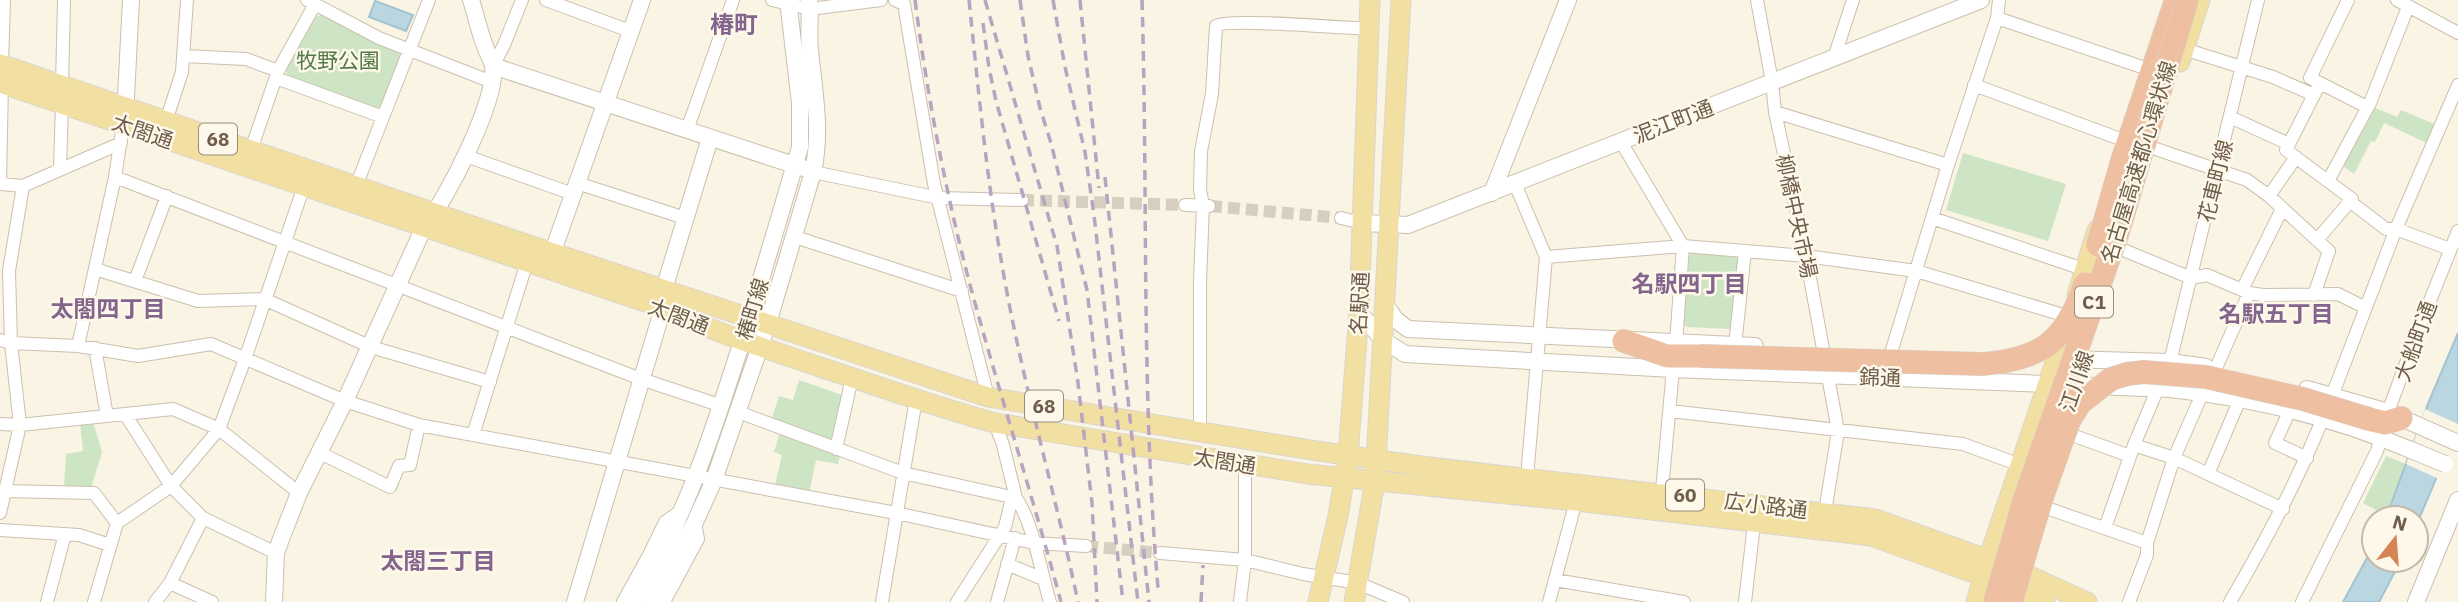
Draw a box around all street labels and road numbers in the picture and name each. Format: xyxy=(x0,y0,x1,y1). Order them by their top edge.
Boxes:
street label: 名古屋高速都心環状線 xyxy=(2094,57,2182,267)
street label: 泥江町通 xyxy=(1629,93,1717,149)
street label: 太閤通 xyxy=(109,108,177,154)
road number: 68 xyxy=(199,124,237,154)
street label: 花車町線 xyxy=(2191,137,2239,225)
street label: 柳橋中央市場 xyxy=(1770,151,1824,281)
street label: 名駅通 xyxy=(1343,271,1375,335)
street label: 椿町線 xyxy=(729,275,775,343)
road number: C1 xyxy=(2075,286,2113,318)
street label: 太閤通 xyxy=(645,292,713,340)
street label: 大船町通 xyxy=(2387,297,2443,385)
street label: 江川線 xyxy=(2053,347,2099,415)
street label: 錦通 xyxy=(1859,362,1901,392)
road number: 68 xyxy=(1025,390,1063,422)
street label: 太閤通 xyxy=(1192,442,1258,480)
road number: 60 xyxy=(1666,480,1704,510)
street label: 広小路通 xyxy=(1723,486,1809,524)

